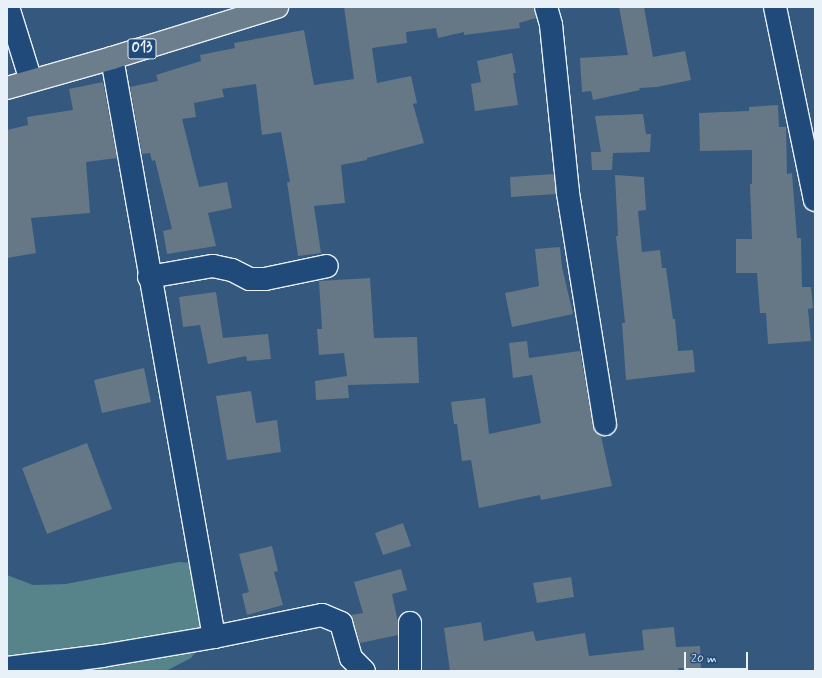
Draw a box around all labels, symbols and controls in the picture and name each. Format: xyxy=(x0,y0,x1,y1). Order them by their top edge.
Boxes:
road number: 013 xyxy=(127,36,157,62)
scale bar xyxy=(686,644,750,670)
text: 20 m xyxy=(691,651,717,667)

